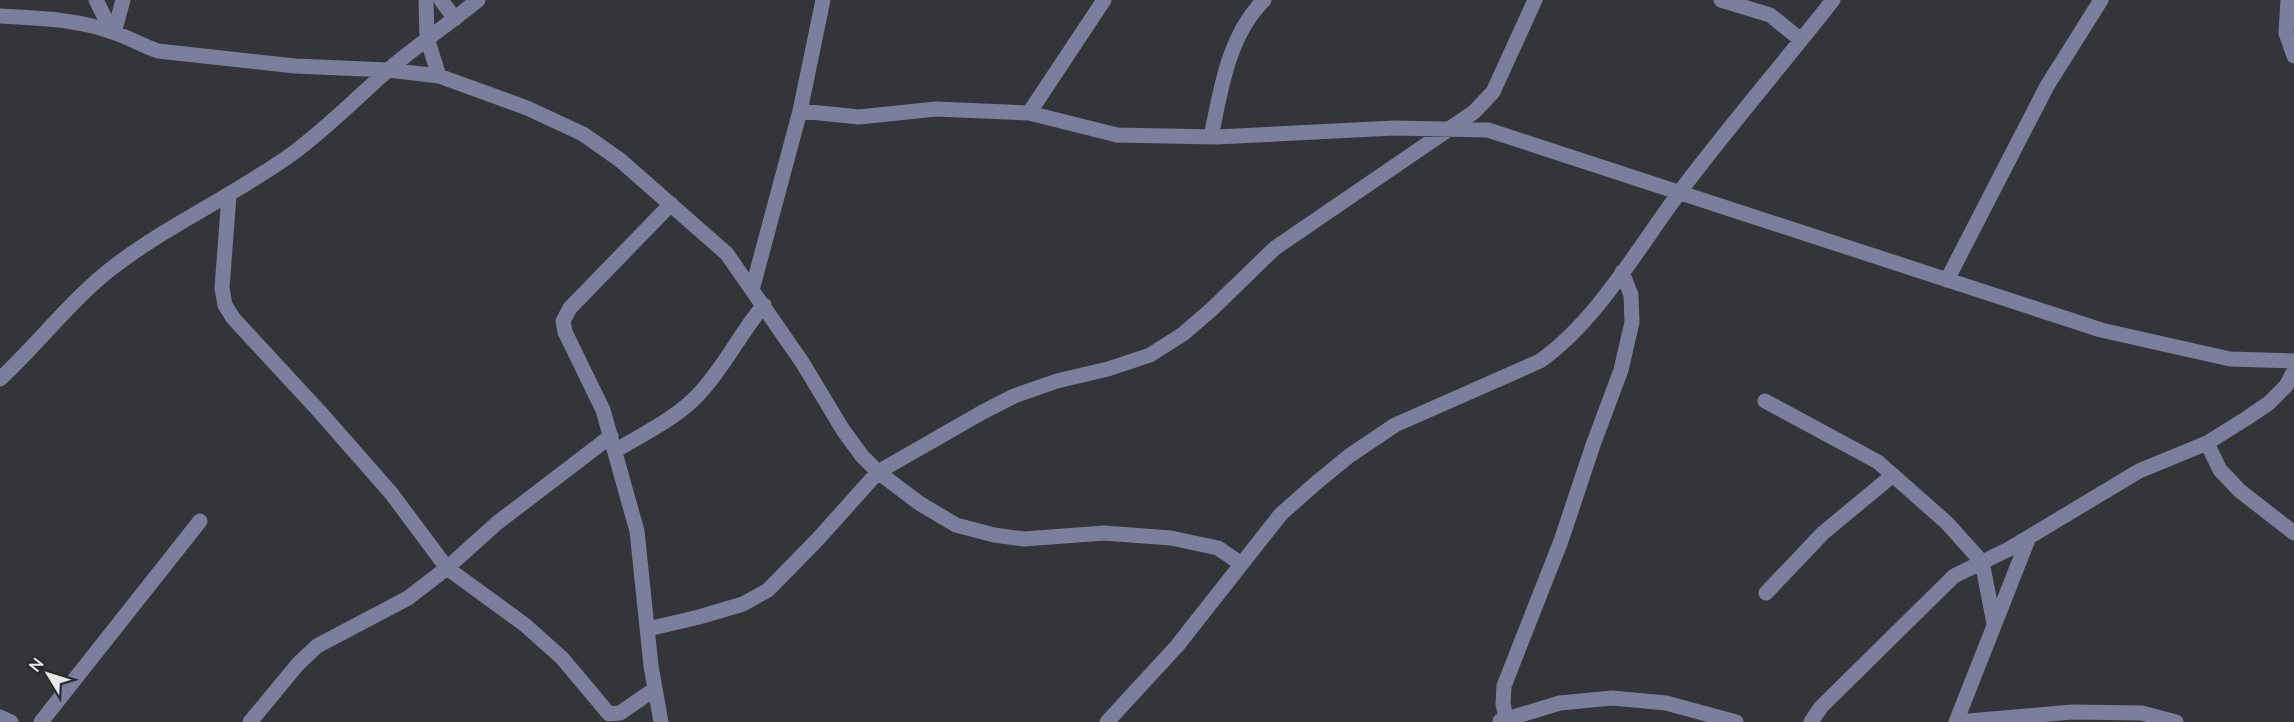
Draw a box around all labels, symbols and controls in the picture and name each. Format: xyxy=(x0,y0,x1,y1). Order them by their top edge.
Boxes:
north arrow xyxy=(18,644,78,704)
text: N xyxy=(25,654,47,675)

